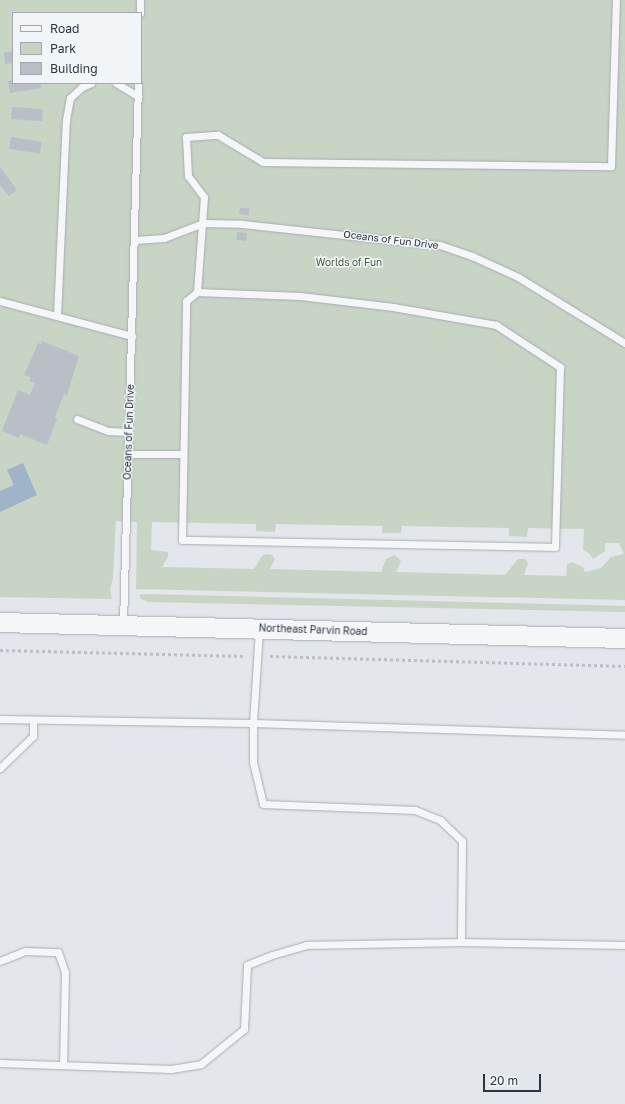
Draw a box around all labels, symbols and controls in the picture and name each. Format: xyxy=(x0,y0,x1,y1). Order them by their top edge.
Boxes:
legend xyxy=(12,12,142,84)
text: Road xyxy=(50,21,79,36)
text: Park xyxy=(50,41,76,56)
text: Building xyxy=(50,61,98,76)
street label: Oceans of Fun Drive xyxy=(343,228,439,252)
park label: Worlds of Fun xyxy=(316,257,382,269)
street label: Oceans of Fun Drive xyxy=(121,384,137,480)
street label: Northeast Parvin Road xyxy=(258,622,368,638)
scale bar xyxy=(485,1066,543,1092)
text: 20 m xyxy=(490,1073,518,1088)

